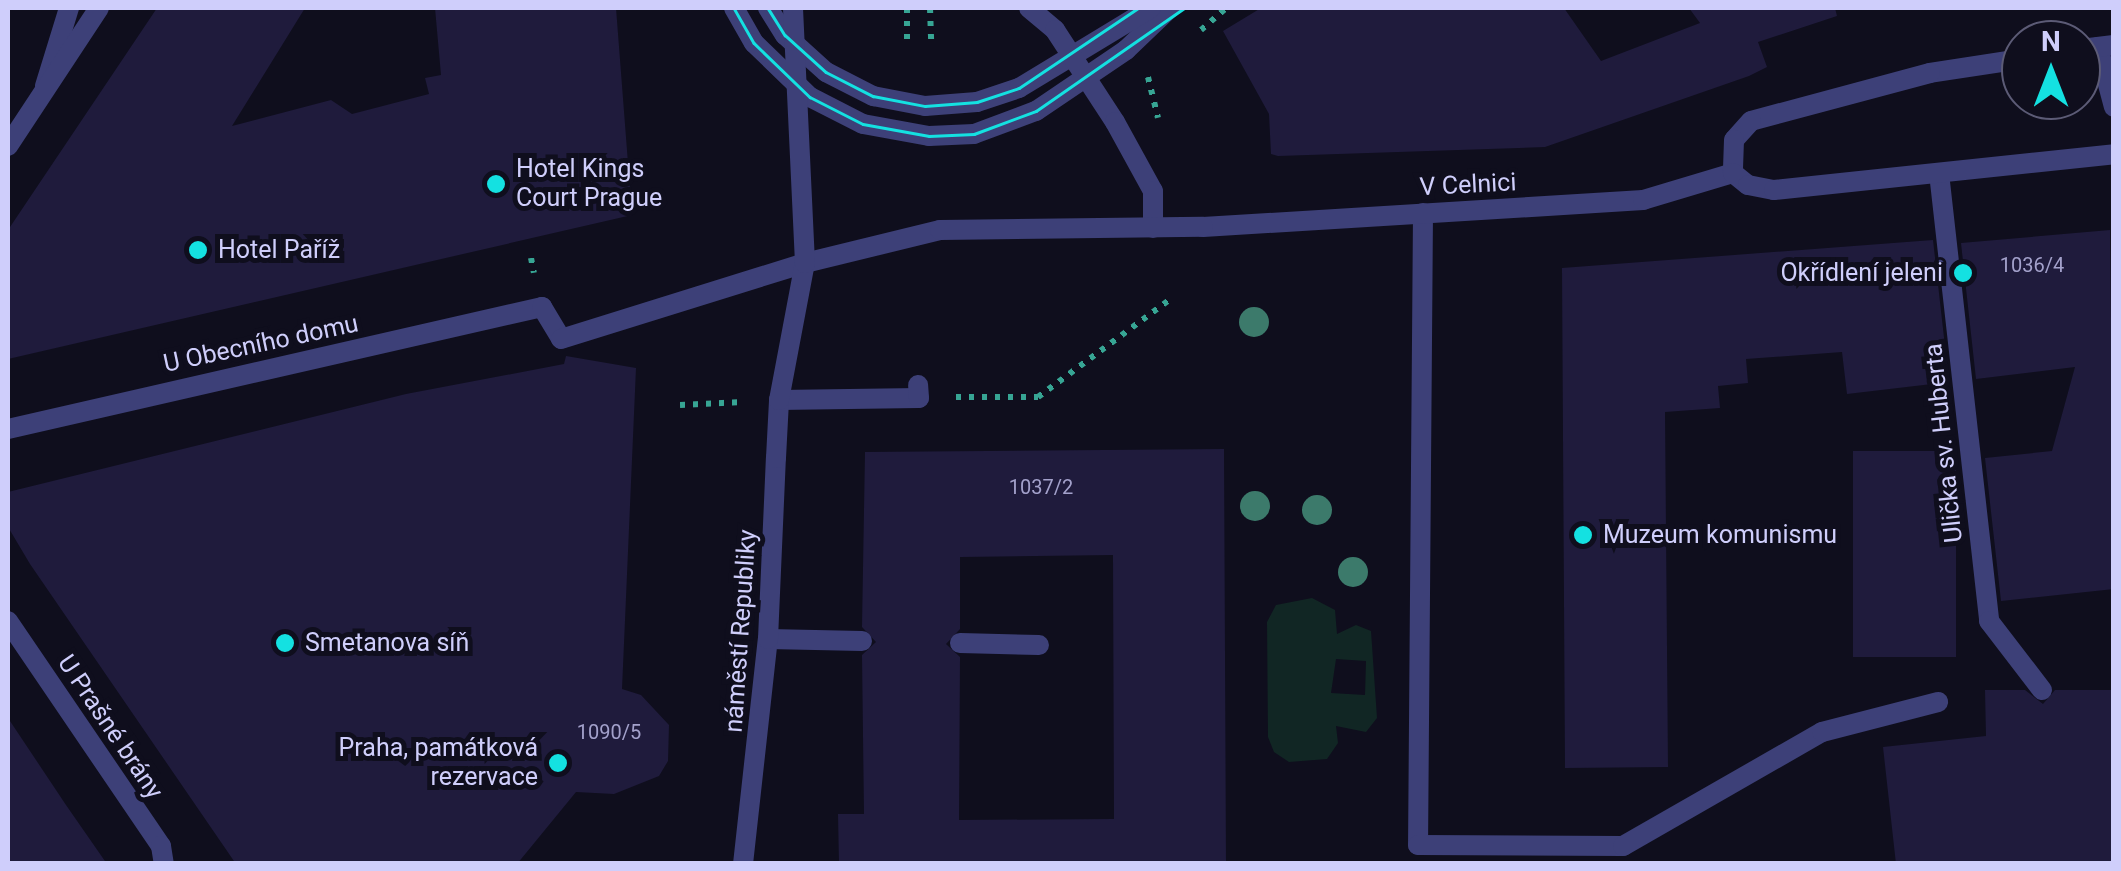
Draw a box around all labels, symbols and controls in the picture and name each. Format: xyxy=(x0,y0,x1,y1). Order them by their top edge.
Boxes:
north arrow xyxy=(2001,20,2101,120)
text: N xyxy=(2041,25,2061,58)
place label: Hotel Kings Court Prague xyxy=(516,155,662,214)
street label: V Celnici xyxy=(1419,167,1517,203)
marker: Hotel Kings Court Prague xyxy=(485,173,507,195)
place label: Hotel Paříž xyxy=(218,235,340,265)
marker: Hotel Paříž xyxy=(187,239,209,261)
house number: 1036/4 xyxy=(2000,253,2064,277)
place label: Okřídlení jeleni xyxy=(1780,258,1943,288)
marker: Okřídlení jeleni xyxy=(1952,262,1974,284)
street label: U Obecního domu xyxy=(161,309,361,379)
street label: Ulička sv. Huberta xyxy=(1919,342,1969,544)
house number: 1037/2 xyxy=(1009,475,1073,499)
place label: Muzeum komunismu xyxy=(1603,520,1837,550)
marker: Muzeum komunismu xyxy=(1572,524,1594,546)
street label: náměstí Republiky xyxy=(719,529,763,733)
place label: Smetanova síň xyxy=(305,628,469,658)
marker: Smetanova síň xyxy=(274,632,296,654)
street label: U Prašné brány xyxy=(51,649,169,805)
house number: 1090/5 xyxy=(577,720,641,744)
place label: Praha, památková rezervace xyxy=(339,734,538,793)
marker: Praha, památková rezervace xyxy=(547,752,569,774)

